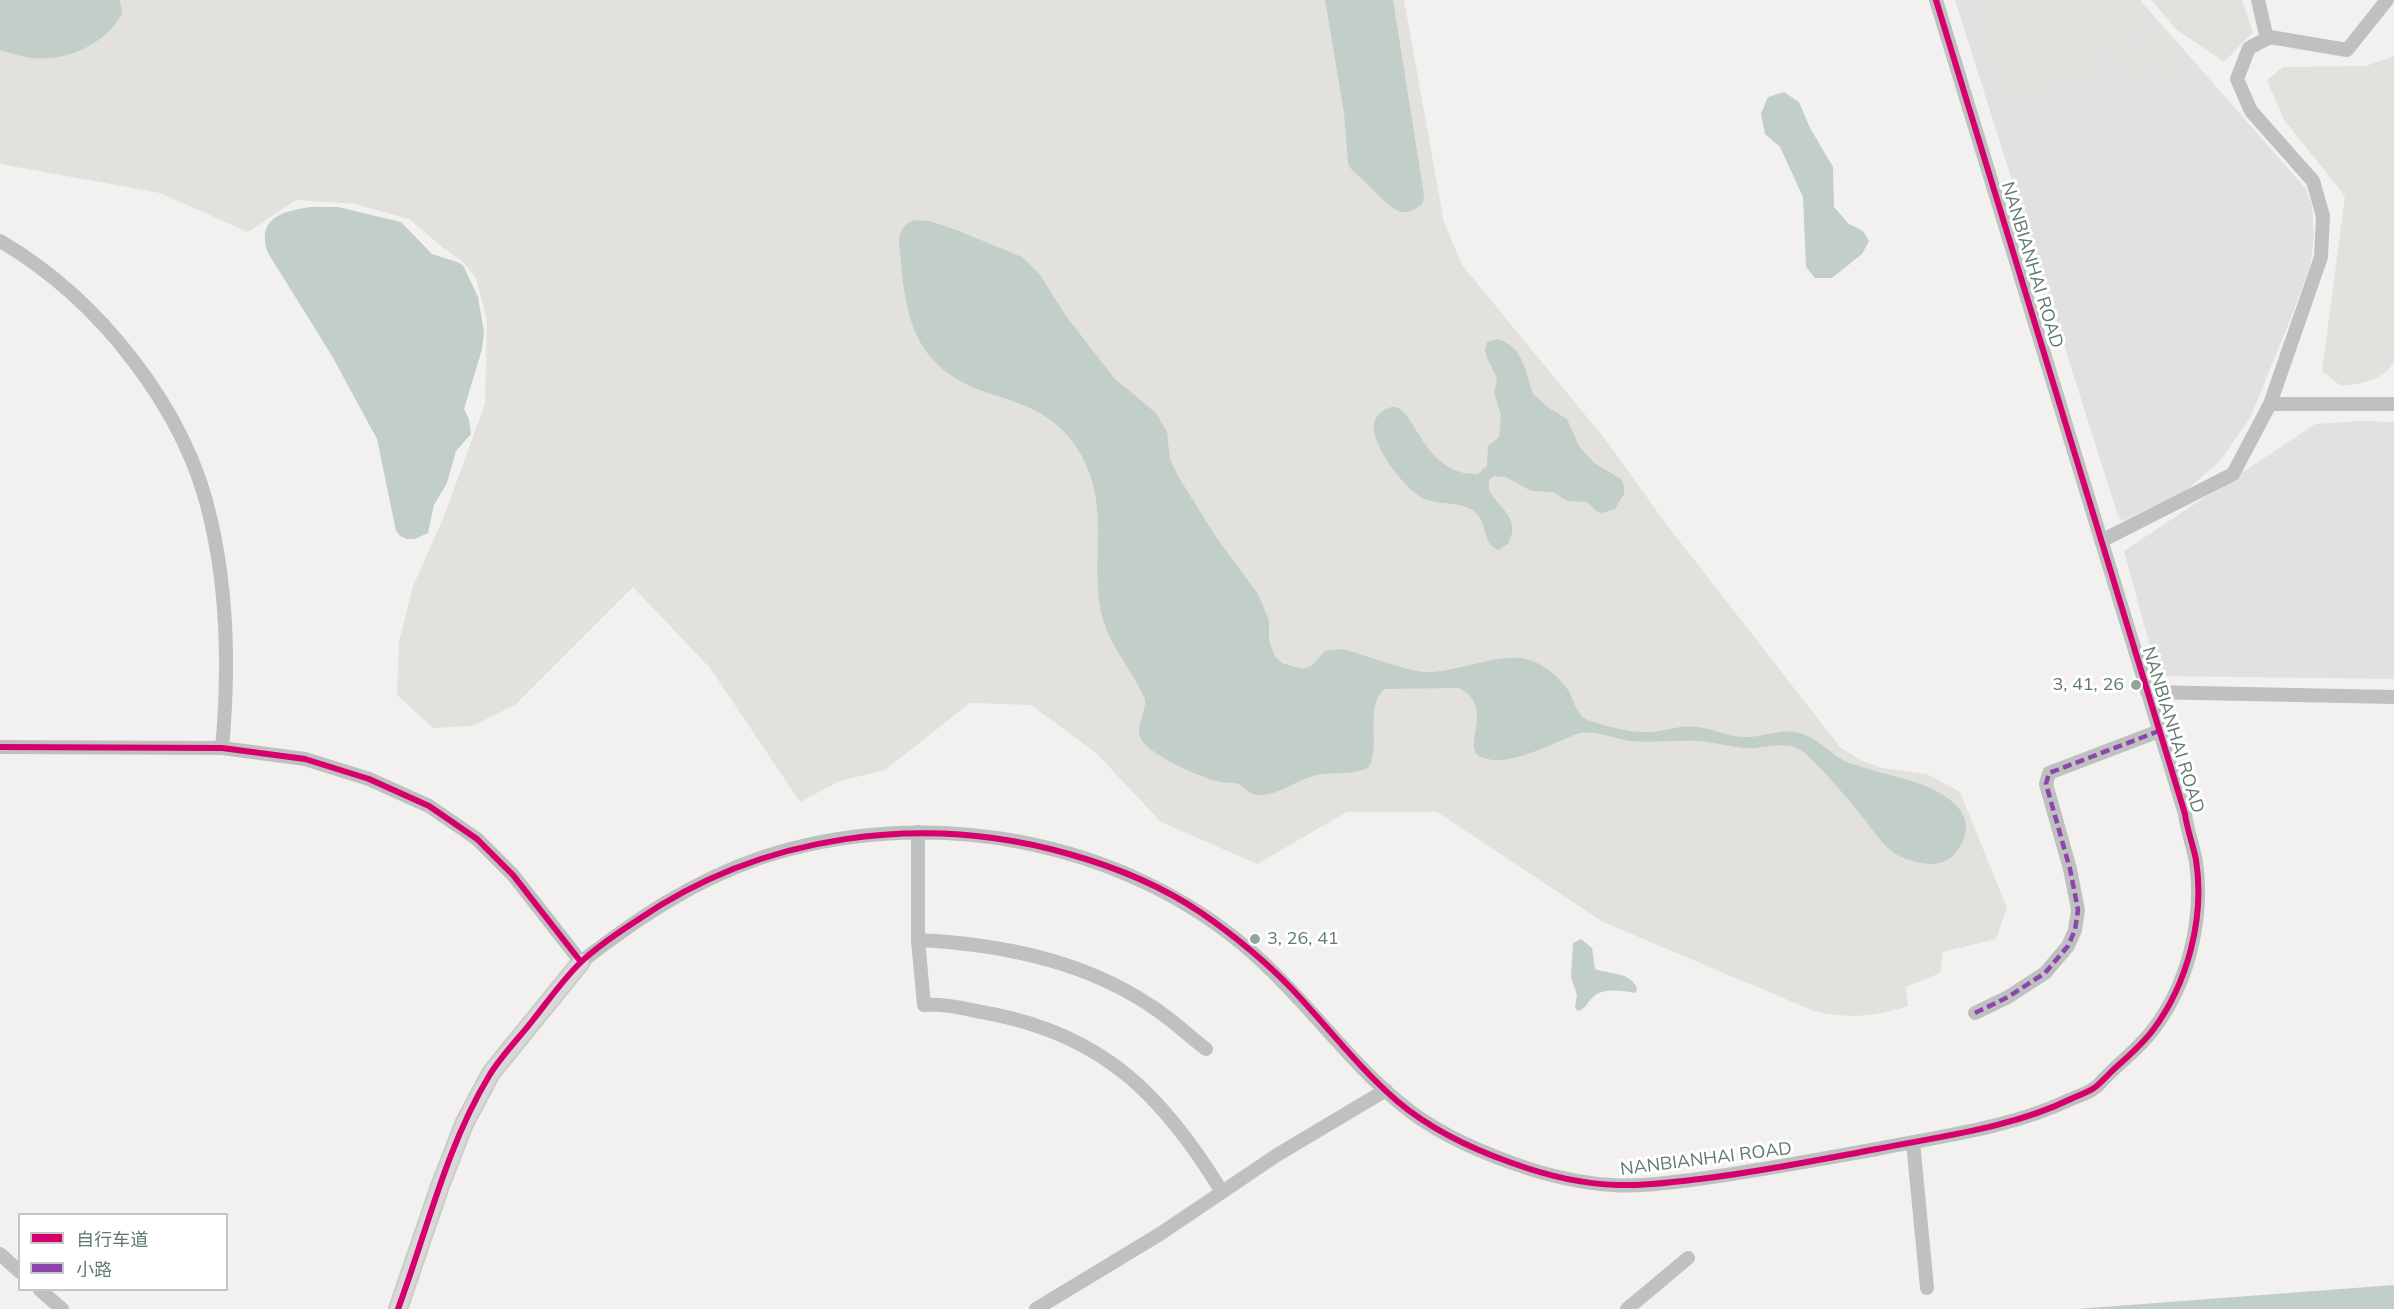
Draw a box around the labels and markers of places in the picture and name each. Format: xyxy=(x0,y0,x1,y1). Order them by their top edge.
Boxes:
place label: 3, 41, 26 xyxy=(2052,674,2124,696)
marker: 3, 41, 26 xyxy=(2129,678,2143,692)
place label: 3, 26, 41 xyxy=(1267,928,1339,950)
marker: 3, 26, 41 xyxy=(1248,932,1262,946)

